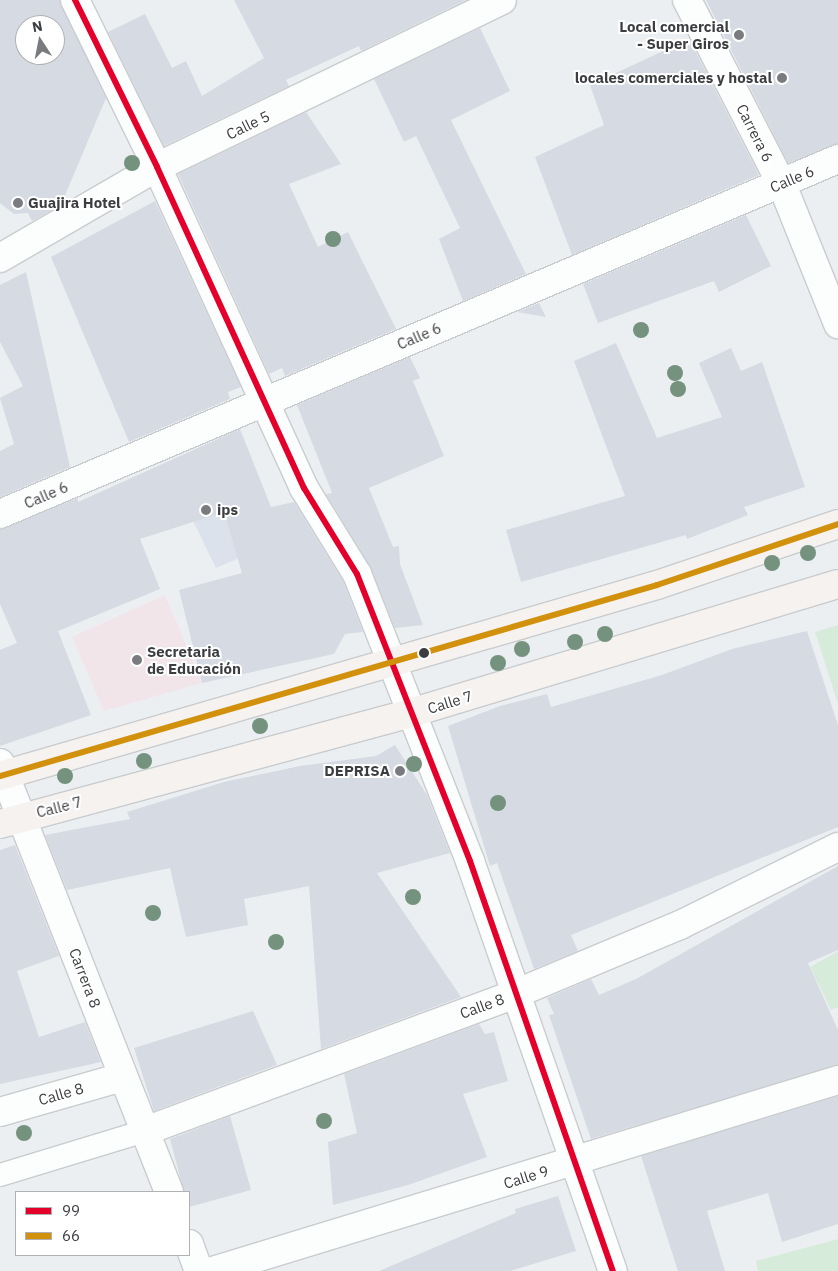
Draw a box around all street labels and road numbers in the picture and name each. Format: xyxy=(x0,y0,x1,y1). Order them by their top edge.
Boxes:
street label: Carrera 6 xyxy=(733,101,777,165)
street label: Calle 5 xyxy=(223,107,273,143)
street label: Calle 6 xyxy=(767,162,817,196)
street label: Calle 6 xyxy=(394,319,444,353)
street label: Calle 6 xyxy=(21,478,71,512)
street label: Calle 7 xyxy=(425,687,475,717)
street label: Calle 7 xyxy=(34,793,84,821)
street label: Carrera 8 xyxy=(65,946,105,1010)
street label: Calle 8 xyxy=(457,990,507,1022)
street label: Calle 8 xyxy=(36,1079,86,1109)
street label: Calle 9 xyxy=(501,1162,551,1192)

